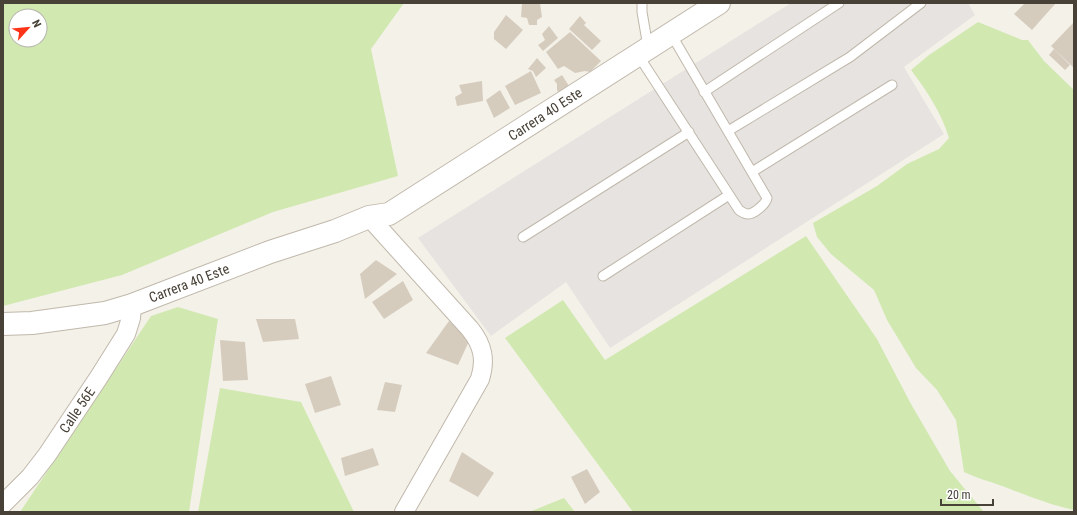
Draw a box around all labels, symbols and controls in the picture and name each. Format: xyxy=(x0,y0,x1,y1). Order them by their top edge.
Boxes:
north arrow xyxy=(8,8,48,48)
text: N xyxy=(29,18,44,30)
street label: Carrera 40 Este xyxy=(505,84,585,144)
street label: Carrera 40 Este xyxy=(147,260,232,306)
street label: Calle 56E xyxy=(56,384,98,436)
scale bar xyxy=(941,481,993,507)
text: 20 m xyxy=(947,488,971,502)

